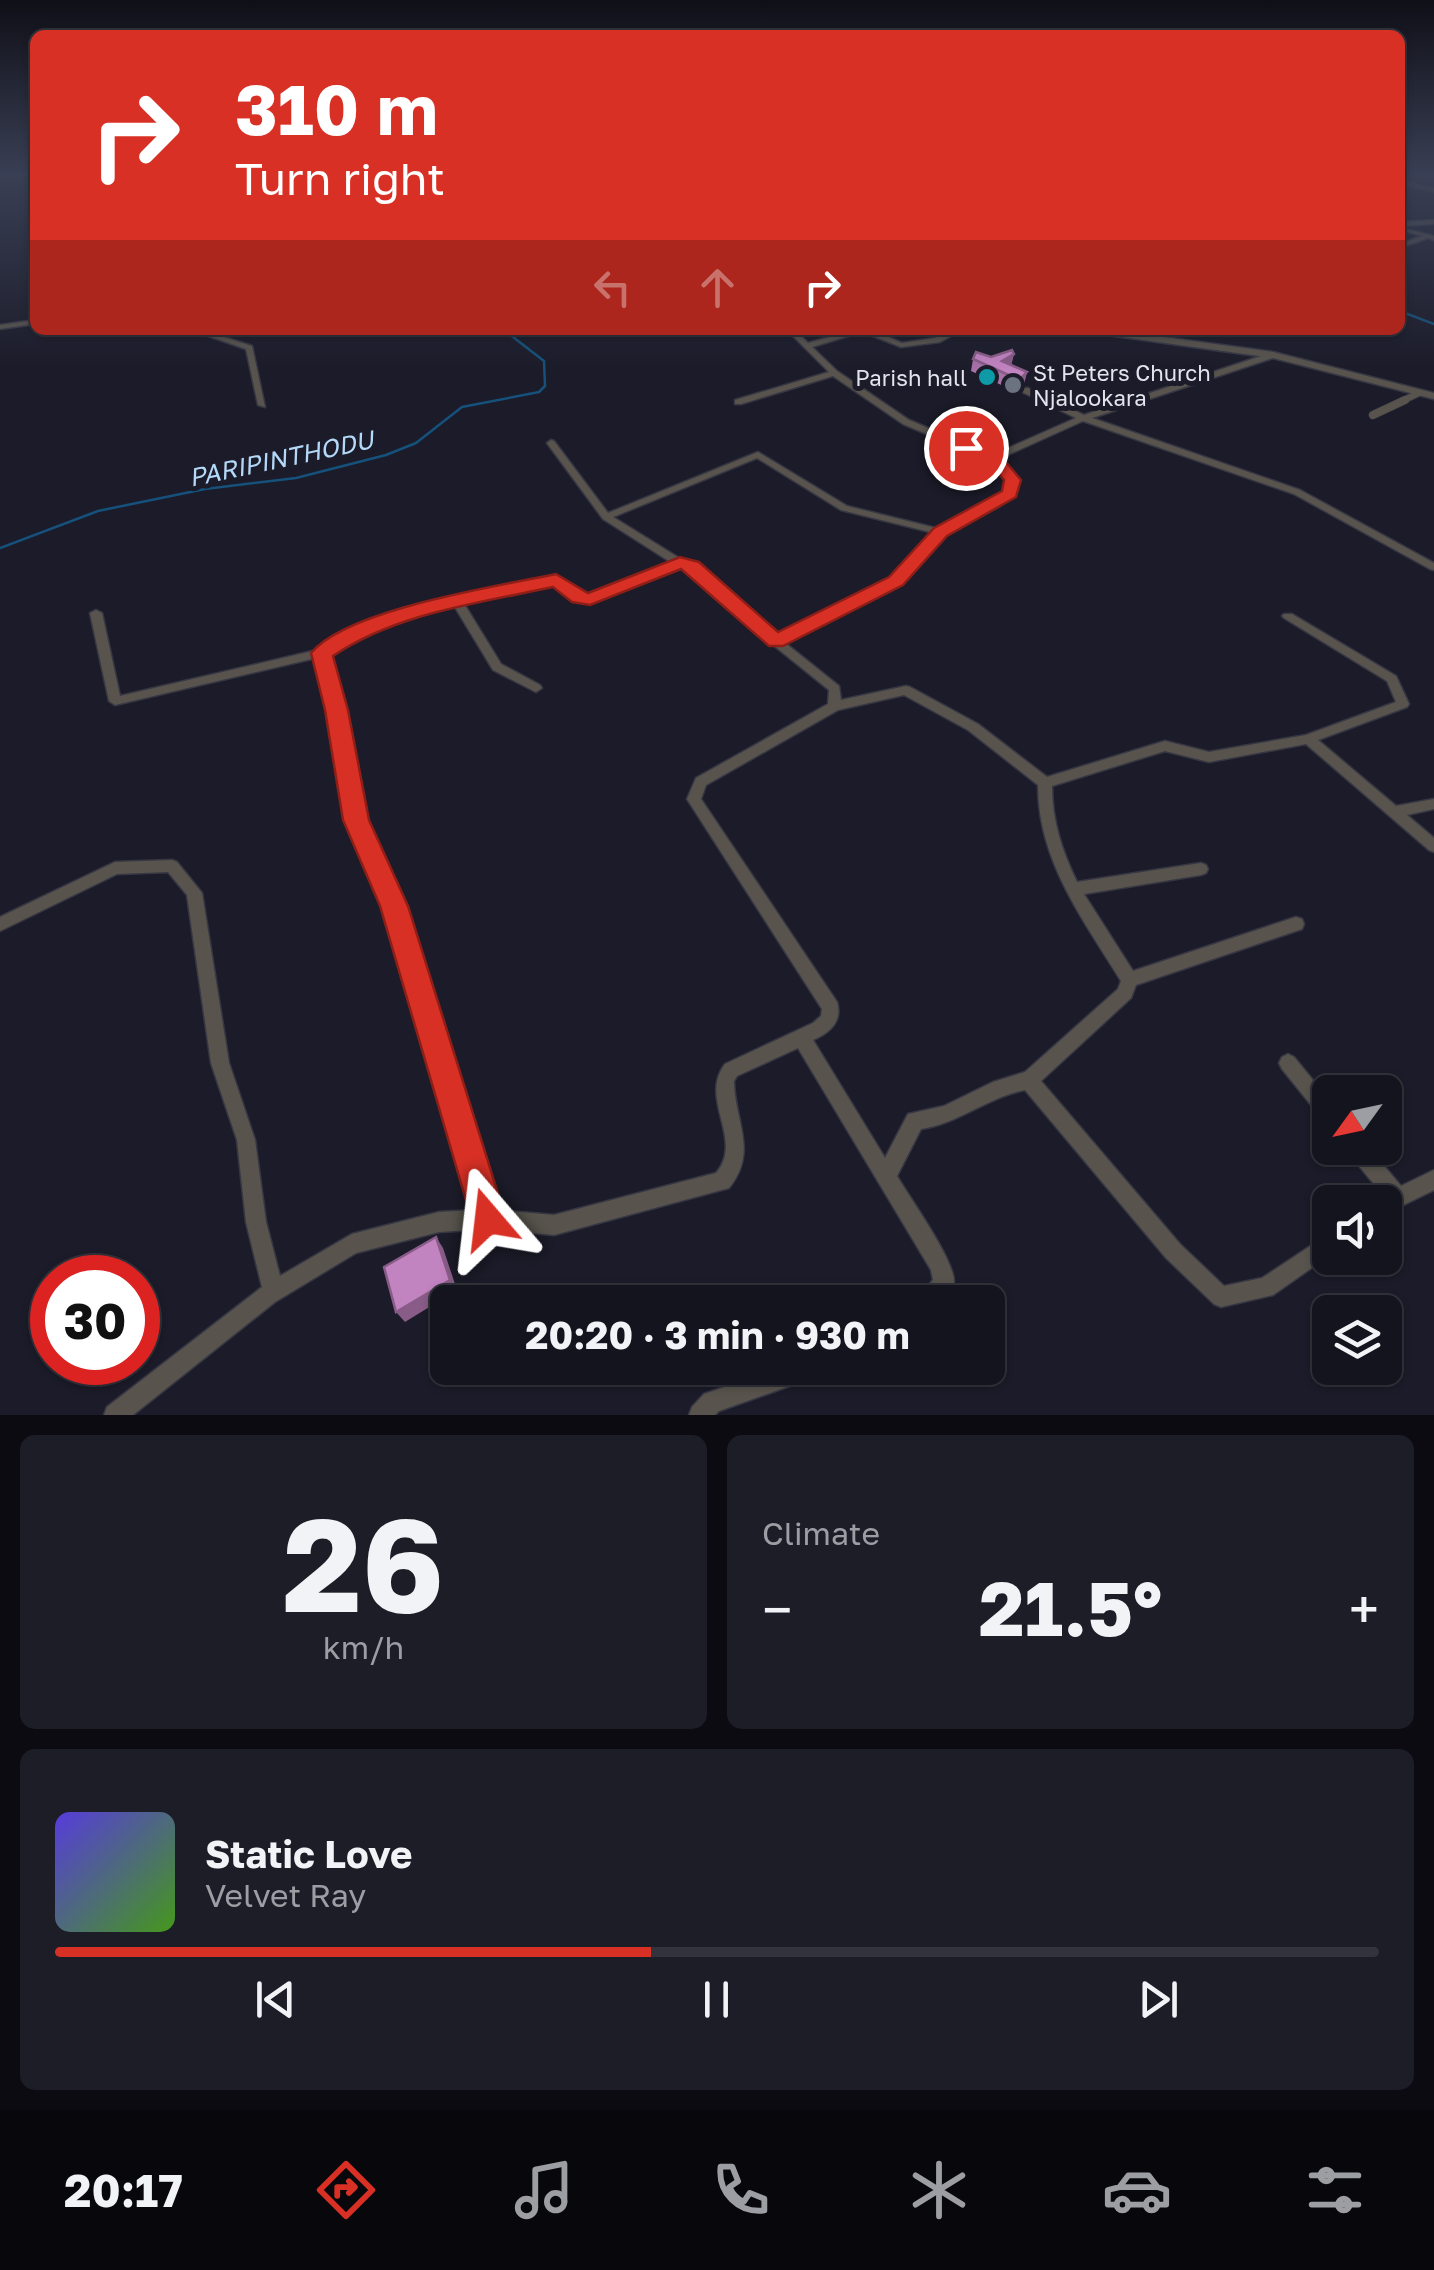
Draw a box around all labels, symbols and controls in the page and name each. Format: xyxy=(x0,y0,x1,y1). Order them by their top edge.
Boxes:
text: 310 m xyxy=(235,66,438,150)
icon: right xyxy=(70,70,200,200)
text: Turn right xyxy=(235,151,445,205)
icon: left xyxy=(585,260,640,315)
icon: ahead xyxy=(690,260,745,315)
icon: right xyxy=(795,260,850,315)
place label: St Peters Church Njalookara xyxy=(1033,359,1211,411)
place label: Parish hall xyxy=(855,364,967,391)
marker: Parish hall xyxy=(976,366,998,388)
marker: St Peters Church Njalookara xyxy=(1002,374,1024,396)
pin xyxy=(924,406,1009,491)
icon: arrive xyxy=(939,421,994,476)
water label: PARIPINTHODU xyxy=(186,423,379,493)
north arrow xyxy=(1312,1075,1402,1165)
map controls xyxy=(1312,1075,1402,1385)
position arrow xyxy=(436,1167,540,1271)
button: sound xyxy=(1312,1185,1402,1275)
speed limit sign: 30 xyxy=(30,1255,160,1385)
button: layers xyxy=(1312,1295,1402,1385)
text: 20:20 · 3 min · 930 m xyxy=(525,1312,910,1357)
text: 26 xyxy=(283,1485,444,1641)
text: Climate xyxy=(762,1514,880,1552)
text: 21.5° xyxy=(979,1562,1162,1653)
text: − xyxy=(762,1576,792,1642)
text: + xyxy=(1349,1576,1379,1642)
text: km/h xyxy=(323,1628,404,1666)
text: Static Love xyxy=(205,1831,412,1876)
text: Velvet Ray xyxy=(205,1876,366,1914)
icon: previous xyxy=(248,1972,303,2027)
icon: pause xyxy=(689,1972,744,2027)
icon: next xyxy=(1131,1972,1186,2027)
icon: directions xyxy=(311,2155,381,2225)
icon: music xyxy=(509,2155,579,2225)
icon: phone xyxy=(706,2155,776,2225)
icon: climate xyxy=(904,2155,974,2225)
icon: car xyxy=(1102,2155,1172,2225)
icon: filters xyxy=(1300,2155,1370,2225)
text: 20:17 xyxy=(64,2163,183,2217)

